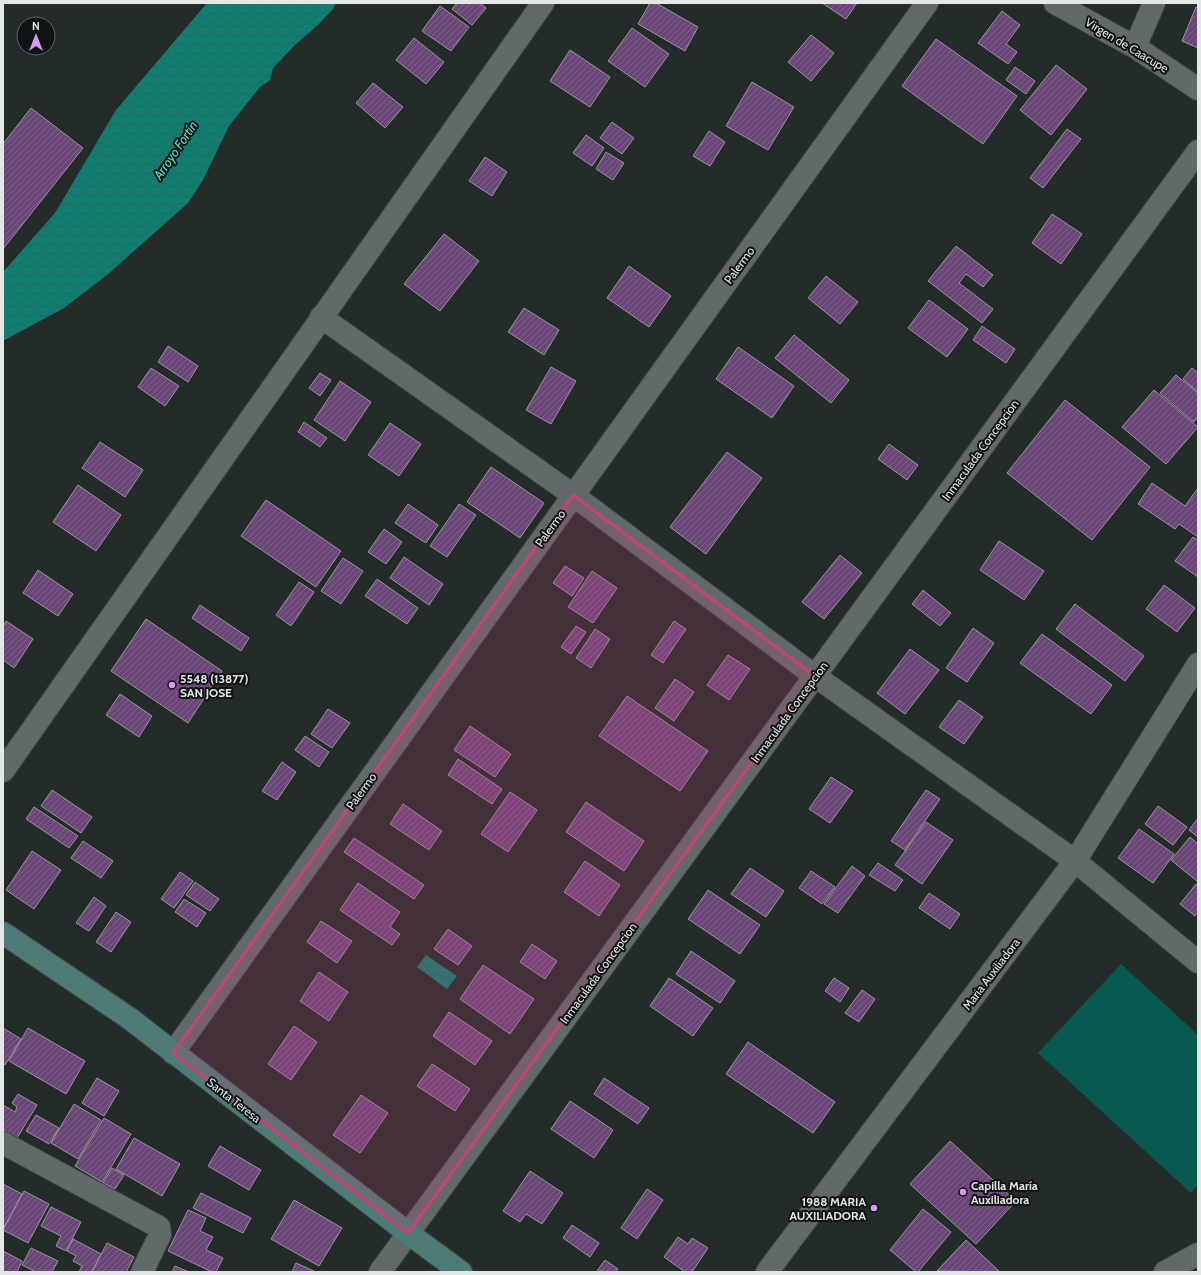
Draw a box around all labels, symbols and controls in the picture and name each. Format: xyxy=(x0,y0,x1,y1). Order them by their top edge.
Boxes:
street label: Virgen de Caacupe xyxy=(1083,14,1171,76)
north arrow xyxy=(16,16,56,56)
text: N xyxy=(32,19,40,33)
water label: Arroyo Fortín xyxy=(149,118,200,183)
street label: Palermo xyxy=(721,243,758,287)
street label: Inmaculada Concepcion xyxy=(938,396,1022,504)
street label: Palermo xyxy=(532,506,569,550)
street label: Inmaculada Concepcion xyxy=(747,658,831,766)
place label: 5548 (13877) SAN JOSE xyxy=(180,671,248,700)
marker: 5548 (13877) SAN JOSE xyxy=(167,680,177,690)
street label: Palermo xyxy=(343,769,380,813)
street label: Inmaculada Concepcion xyxy=(556,919,640,1027)
street label: Maria Auxiliadora xyxy=(959,935,1023,1013)
street label: Santa Teresa xyxy=(204,1074,264,1126)
place label: Capilla María Auxiliadora xyxy=(971,1178,1038,1207)
marker: Capilla María Auxiliadora xyxy=(958,1187,968,1197)
place label: 1988 MARIA AUXILIADORA xyxy=(790,1194,866,1223)
marker: 1988 MARIA AUXILIADORA xyxy=(869,1203,879,1213)

